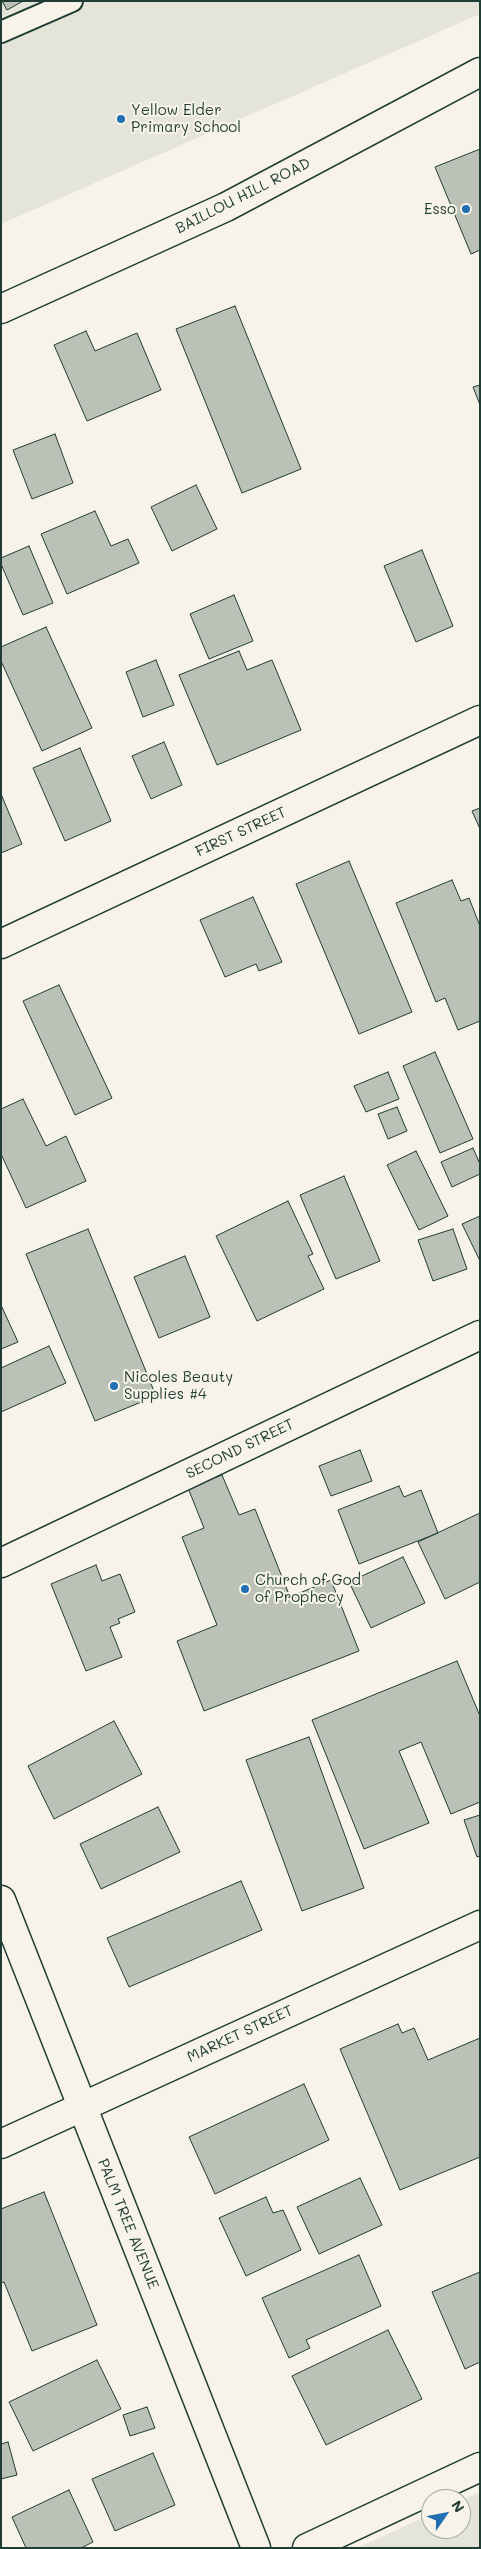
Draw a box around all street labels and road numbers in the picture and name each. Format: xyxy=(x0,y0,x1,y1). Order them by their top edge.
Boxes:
street label: BAILLOU HILL ROAD xyxy=(173,154,313,238)
street label: FIRST STREET xyxy=(193,803,289,861)
street label: SECOND STREET xyxy=(183,1415,297,1483)
street label: MARKET STREET xyxy=(184,2002,296,2066)
street label: PALM TREE AVENUE xyxy=(94,2156,162,2292)

